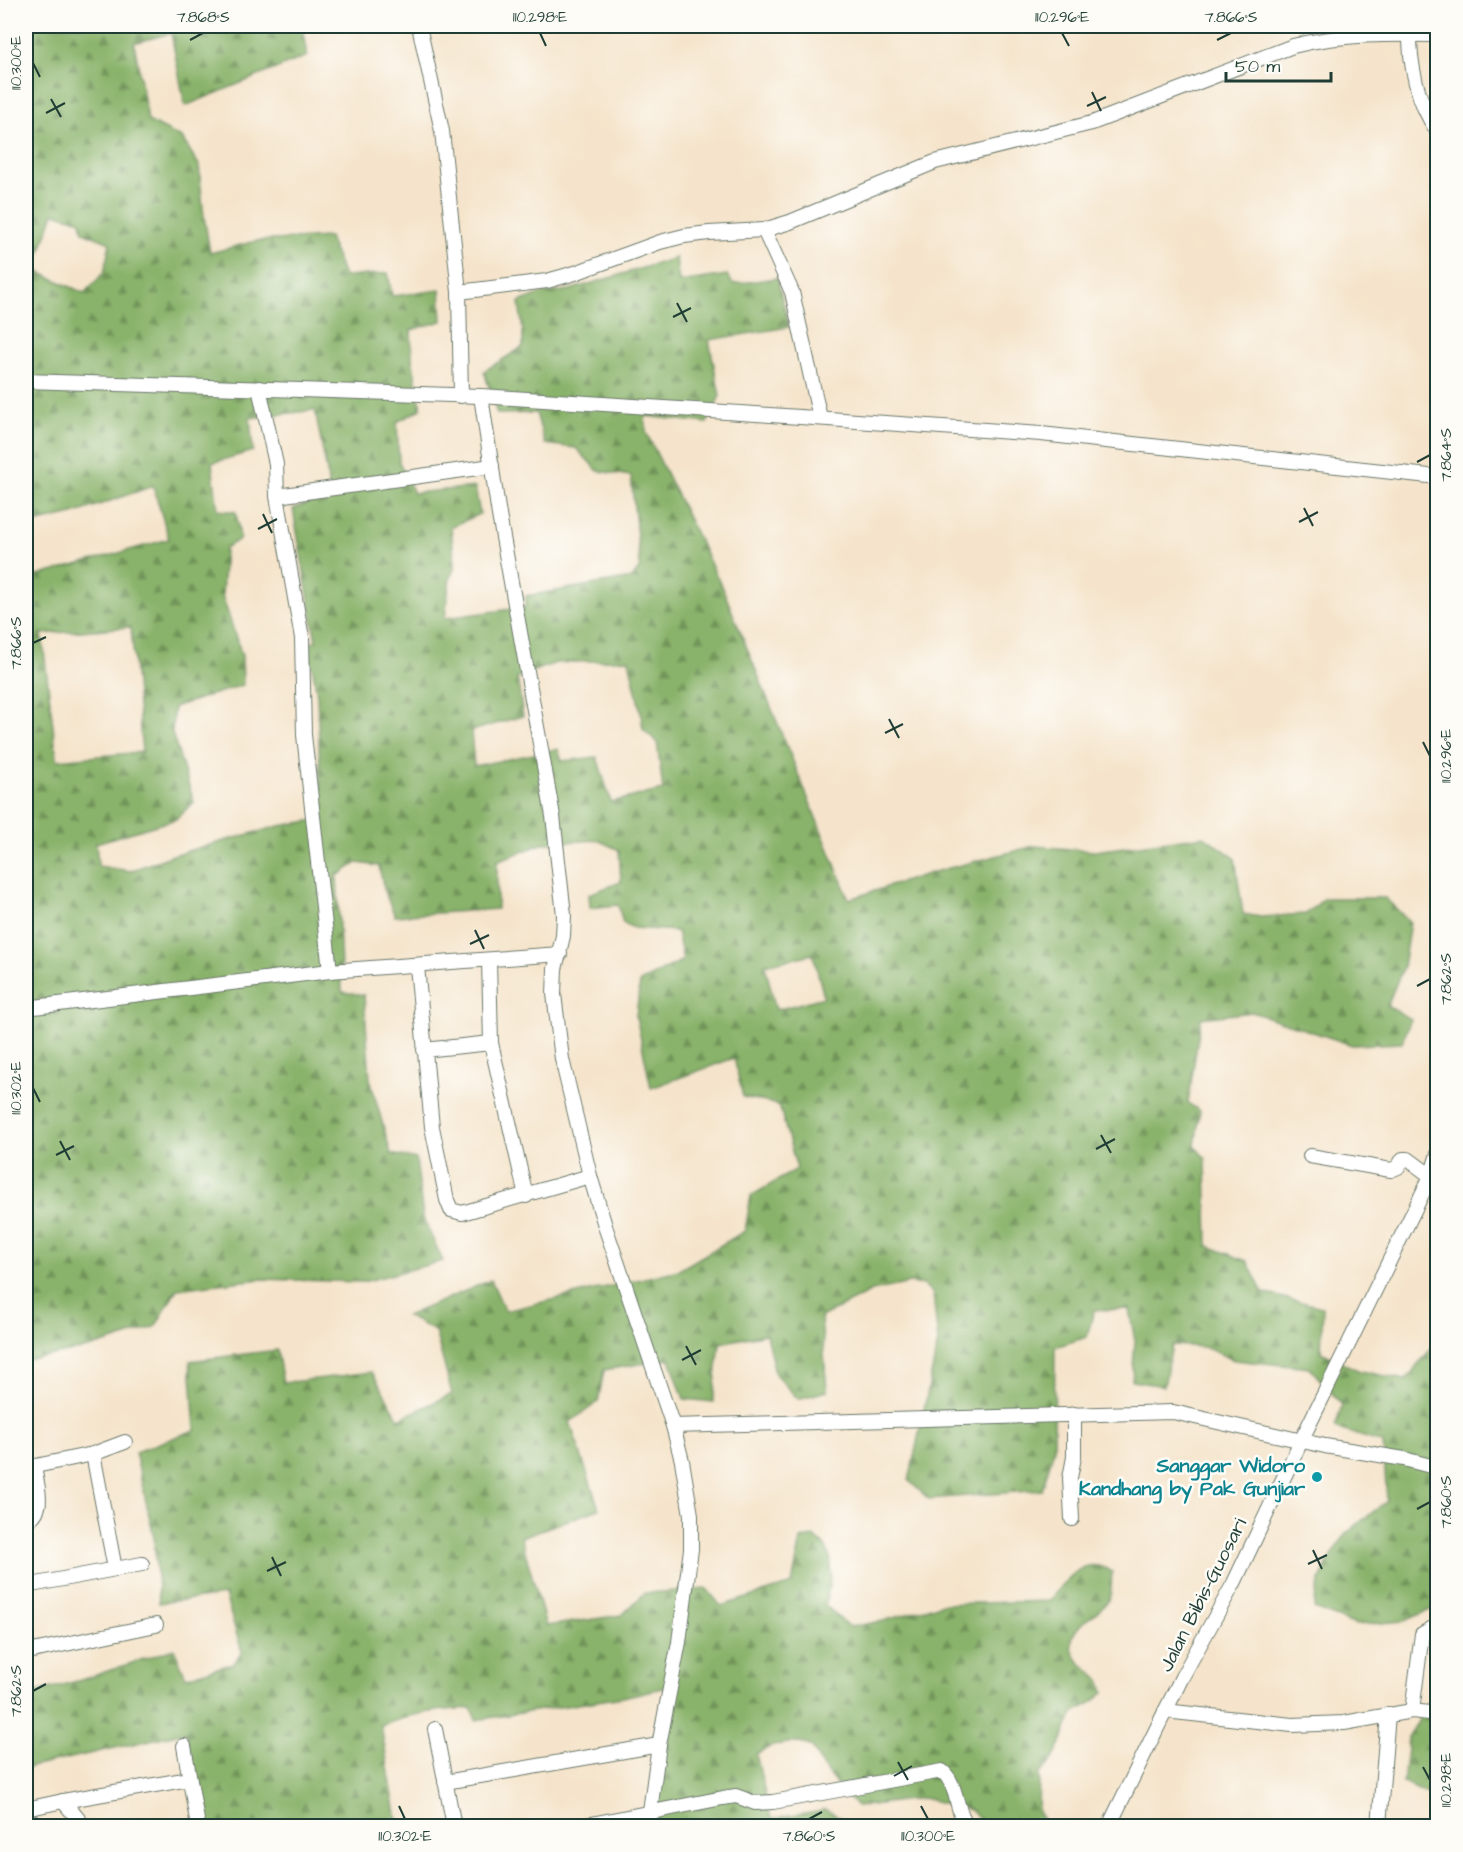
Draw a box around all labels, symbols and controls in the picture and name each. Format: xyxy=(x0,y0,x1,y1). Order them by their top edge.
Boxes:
text: 7.868°S xyxy=(176,7,230,28)
text: 110.298°E xyxy=(513,7,567,28)
text: 110.296°E xyxy=(1035,7,1089,28)
text: 7.866°S xyxy=(1205,7,1258,28)
text: 110.300°E xyxy=(6,36,27,90)
scale bar xyxy=(1226,45,1331,83)
text: 50 m xyxy=(1235,54,1280,79)
text: 7.864°S xyxy=(1436,428,1457,482)
text: 7.866°S xyxy=(6,616,27,669)
text: 110.296°E xyxy=(1436,729,1457,783)
text: 7.862°S xyxy=(1436,953,1457,1005)
text: 110.302°E xyxy=(6,1061,27,1115)
place label: Sanggar Widoro Kandhang by Pak Gunjiar xyxy=(1079,1452,1306,1504)
marker: Sanggar Widoro Kandhang by Pak Gunjiar xyxy=(1310,1470,1324,1484)
text: 7.860°S xyxy=(1436,1475,1457,1528)
street label: Jalan Bibis-Guosari xyxy=(1152,1513,1254,1677)
text: 7.862°S xyxy=(6,1665,27,1717)
text: 110.298°E xyxy=(1436,1753,1457,1807)
text: 110.302°E xyxy=(378,1826,432,1847)
text: 7.860°S xyxy=(783,1826,836,1847)
text: 110.300°E xyxy=(901,1826,955,1847)

